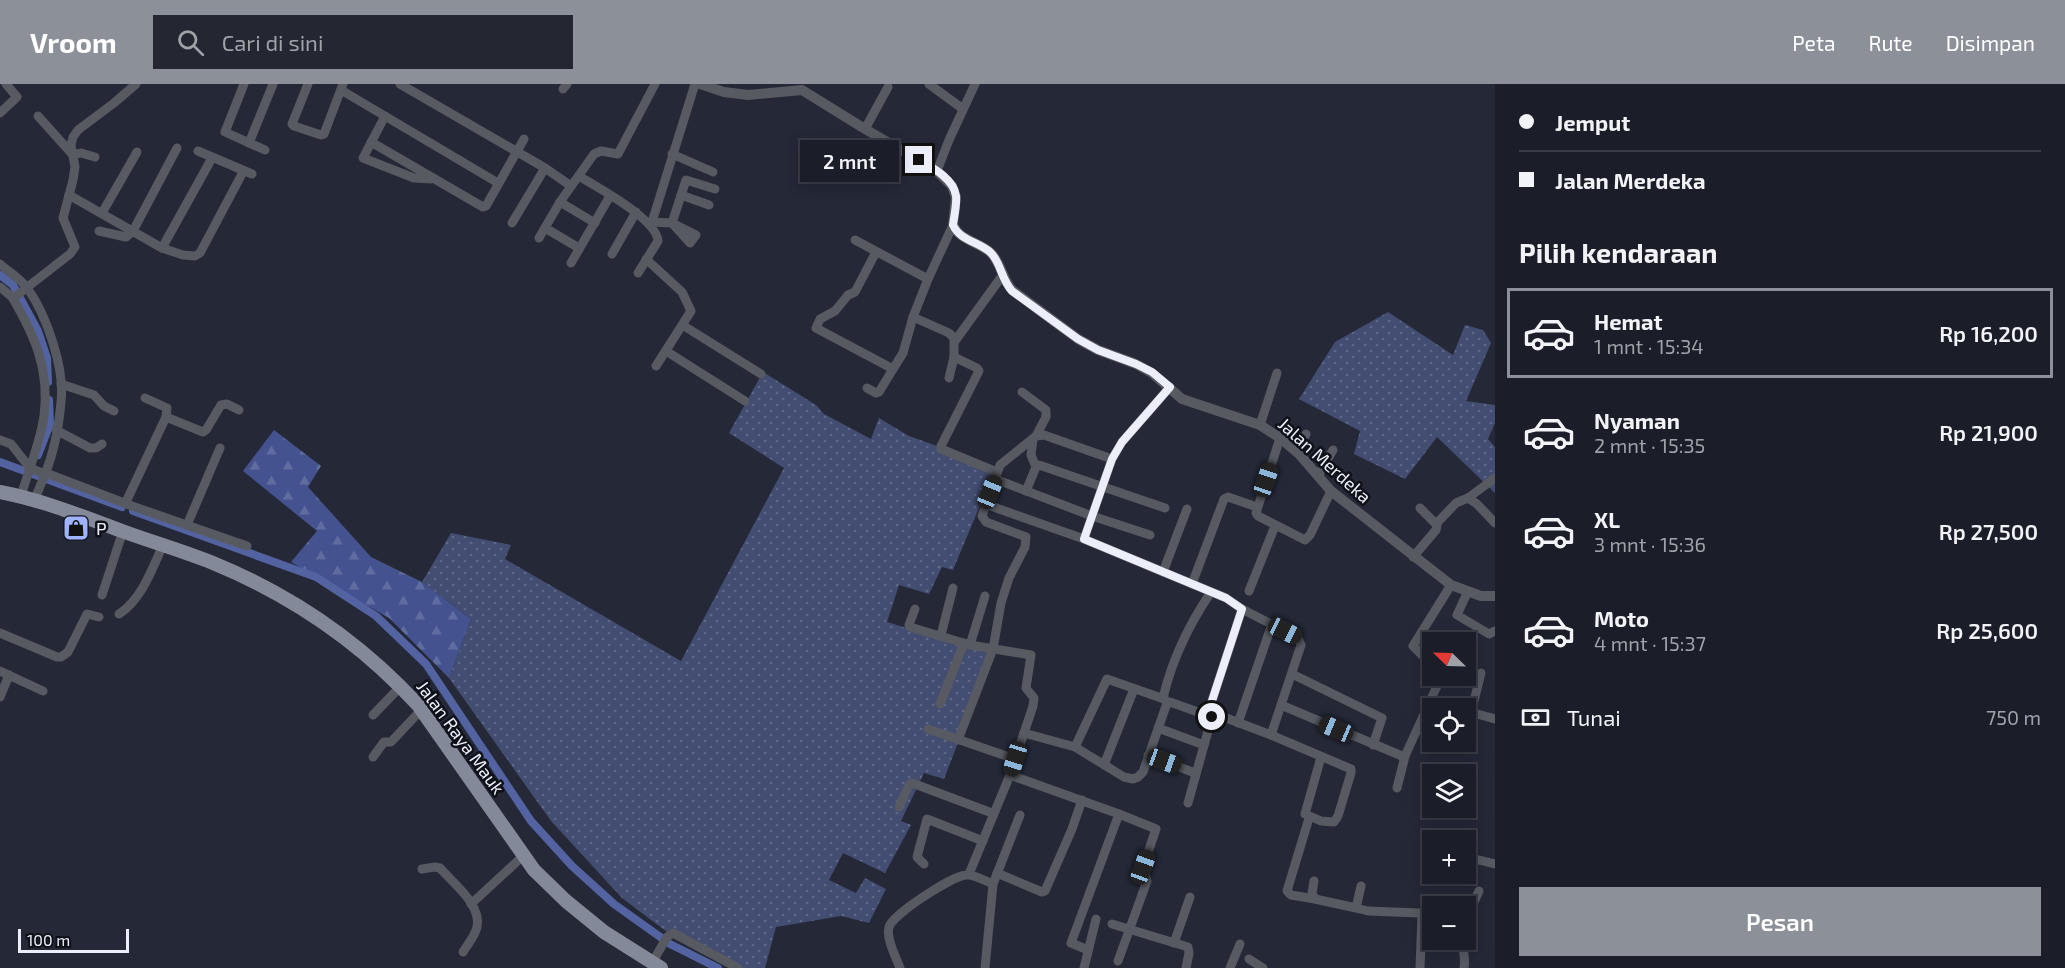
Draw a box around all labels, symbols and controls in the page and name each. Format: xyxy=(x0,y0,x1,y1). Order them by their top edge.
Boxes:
search box xyxy=(153,15,573,69)
text: Vroom xyxy=(30,25,117,59)
icon: search xyxy=(174,26,207,59)
text: Cari di sini xyxy=(222,29,323,55)
text: Peta xyxy=(1792,30,1835,55)
text: Rute xyxy=(1868,30,1913,55)
text: Disimpan xyxy=(1946,30,2035,55)
text: Jemput xyxy=(1555,109,1630,135)
callout: 2 mnt xyxy=(799,139,898,181)
route end xyxy=(905,146,932,173)
text: 2 mnt xyxy=(823,149,876,173)
text: Jalan Merdeka xyxy=(1555,167,1706,193)
text: Pilih kendaraan xyxy=(1519,236,1718,268)
icon: car xyxy=(1522,306,1576,360)
text: Hemat xyxy=(1594,308,1663,334)
text: Rp 16,200 xyxy=(1939,320,2038,346)
text: 1 mnt · 15:34 xyxy=(1594,334,1704,358)
icon: car xyxy=(1522,405,1576,459)
text: Nyaman xyxy=(1594,407,1680,433)
street label: Jalan Merdeka xyxy=(1274,413,1376,507)
text: Rp 21,900 xyxy=(1939,419,2038,445)
text: 2 mnt · 15:35 xyxy=(1594,433,1705,457)
car xyxy=(1252,460,1280,500)
car xyxy=(975,472,1005,512)
icon: car xyxy=(1522,504,1576,558)
text: XL xyxy=(1594,506,1620,532)
shop icon: P xyxy=(61,513,91,543)
place label: P xyxy=(96,517,107,539)
text: Rp 27,500 xyxy=(1939,518,2038,544)
text: 3 mnt · 15:36 xyxy=(1594,532,1706,556)
icon: car xyxy=(1522,603,1576,657)
text: Moto xyxy=(1594,605,1649,631)
car xyxy=(1265,615,1305,647)
text: Rp 25,600 xyxy=(1936,617,2038,643)
text: 4 mnt · 15:37 xyxy=(1594,631,1706,655)
north arrow xyxy=(1422,632,1476,686)
map controls xyxy=(1422,632,1476,950)
street label: Jalan Raya Mauk xyxy=(412,676,510,798)
button: locate xyxy=(1422,698,1476,752)
icon: cash xyxy=(1519,701,1552,734)
route start xyxy=(1198,703,1225,730)
text: Tunai xyxy=(1567,704,1621,730)
text: 750 m xyxy=(1986,705,2041,729)
car xyxy=(1316,714,1356,744)
car xyxy=(1001,739,1029,779)
car xyxy=(1144,746,1184,776)
button: layers xyxy=(1422,764,1476,818)
button: + xyxy=(1422,830,1476,884)
car xyxy=(1128,847,1158,887)
button: Pesan xyxy=(1519,887,2041,956)
button: − xyxy=(1422,896,1476,950)
scale bar xyxy=(18,926,129,954)
text: 100 m xyxy=(27,930,70,949)

